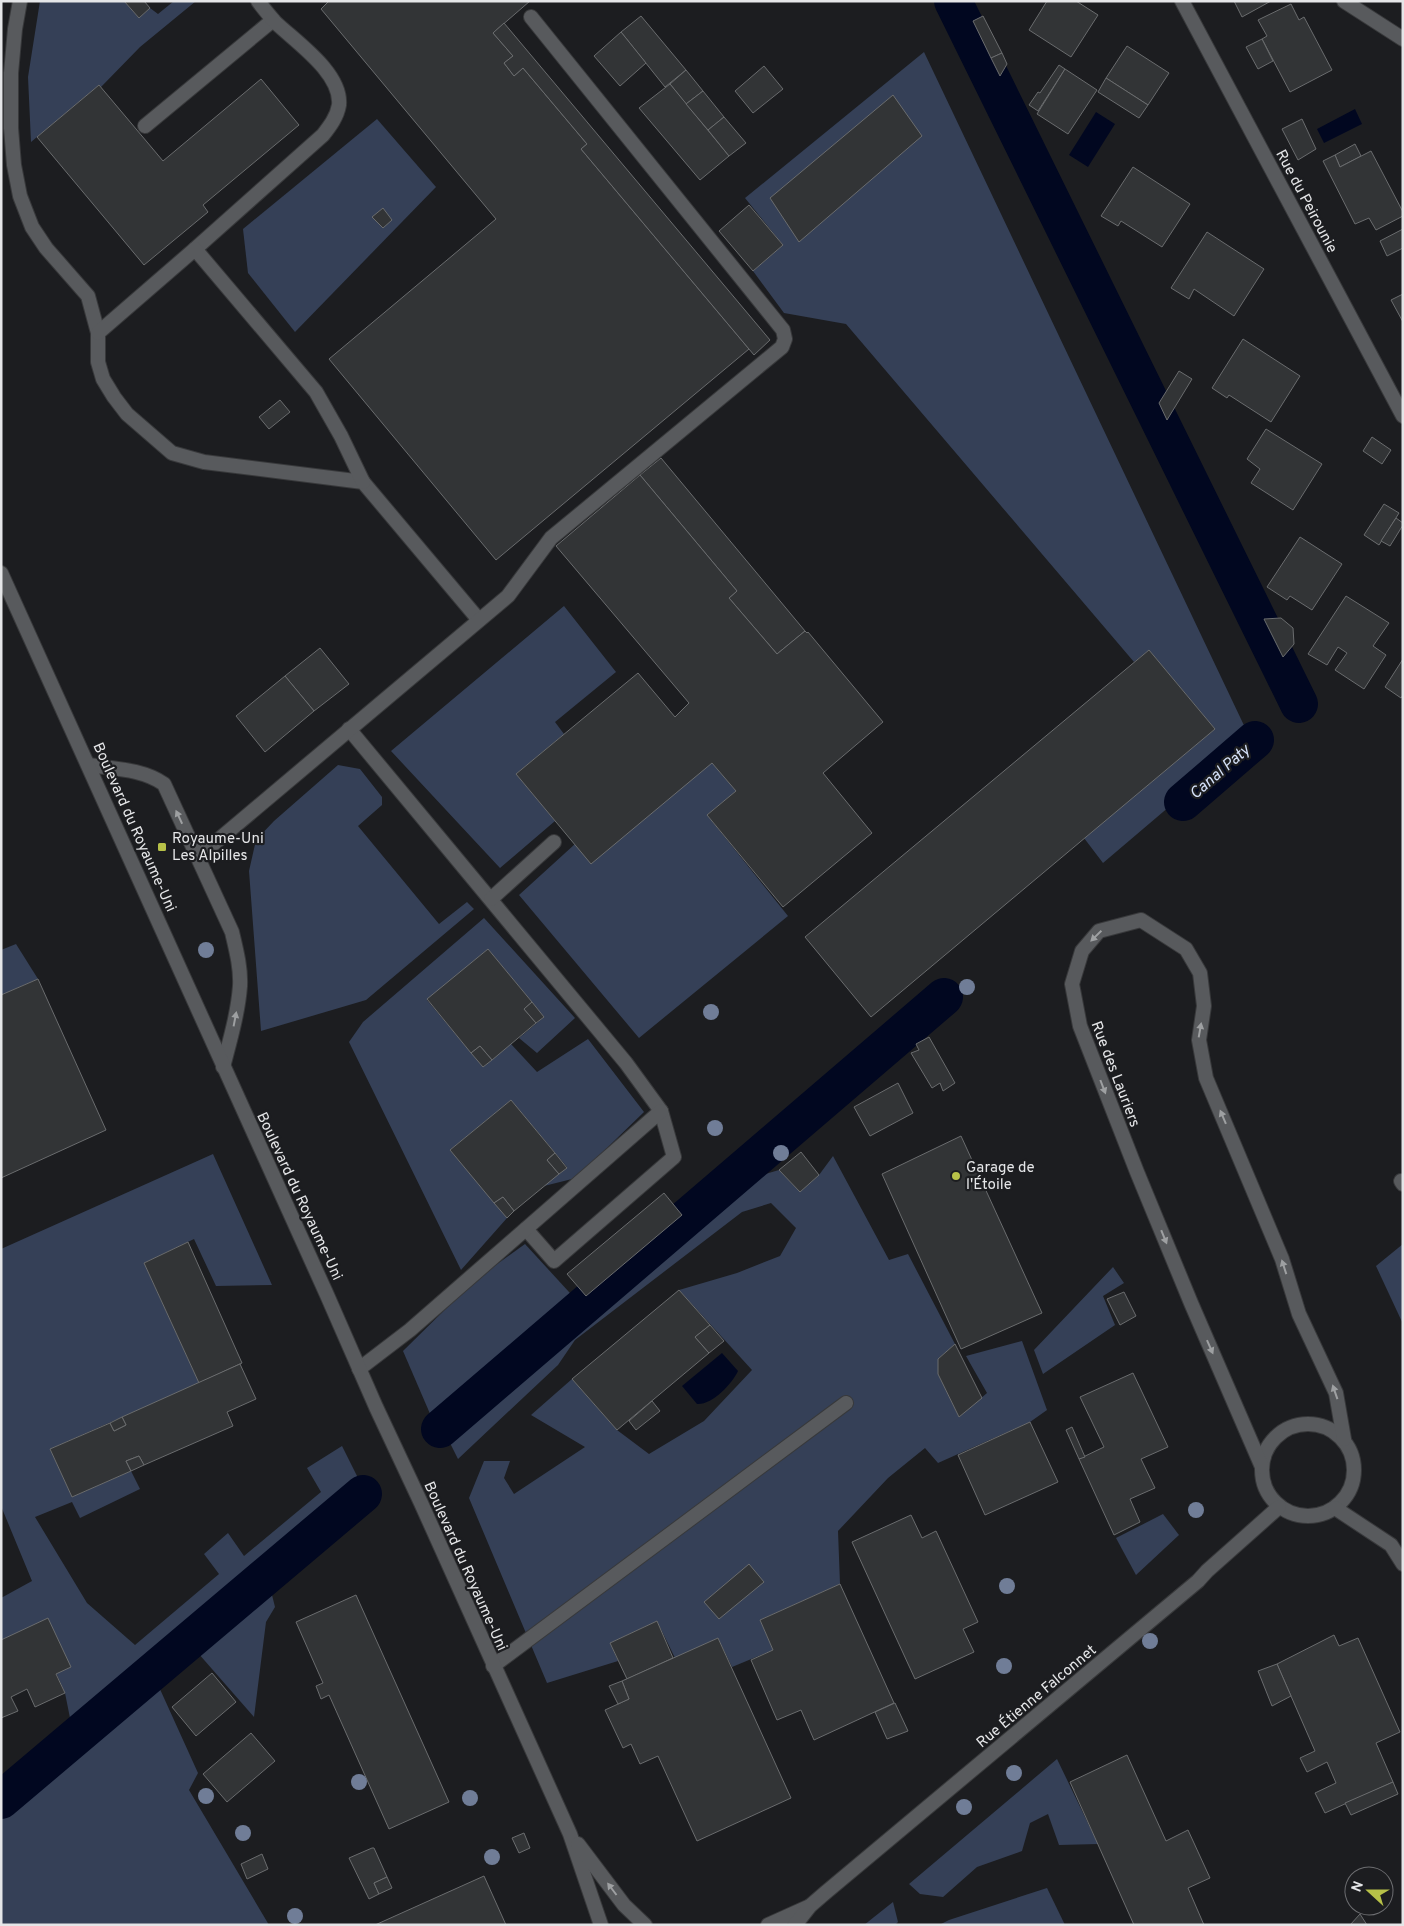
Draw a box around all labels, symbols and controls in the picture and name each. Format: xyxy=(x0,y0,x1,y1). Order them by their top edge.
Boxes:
street label: Rue du Peirounie xyxy=(1270,147,1341,257)
street label: Boulevard du Royaume-Uni xyxy=(88,740,180,915)
water label: Canal Paty xyxy=(1186,740,1256,804)
one-way arrow xyxy=(175,810,183,824)
place label: Royaume-Uni Les Alpilles xyxy=(172,830,264,866)
marker: Royaume-Uni Les Alpilles xyxy=(156,841,168,853)
one-way arrow xyxy=(1090,930,1102,942)
one-way arrow xyxy=(231,1011,239,1027)
street label: Rue des Lauriers xyxy=(1086,1019,1144,1130)
one-way arrow xyxy=(1197,1022,1205,1038)
one-way arrow xyxy=(1100,1079,1108,1094)
street label: Boulevard du Royaume-Uni xyxy=(251,1109,346,1284)
one-way arrow xyxy=(1218,1110,1226,1124)
place label: Garage de l'Étoile xyxy=(966,1159,1035,1195)
marker: Garage de l'Étoile xyxy=(950,1170,962,1182)
one-way arrow xyxy=(1160,1230,1168,1245)
one-way arrow xyxy=(1280,1260,1288,1275)
one-way arrow xyxy=(1207,1340,1215,1354)
one-way arrow xyxy=(1330,1384,1338,1399)
street label: Boulevard du Royaume-Uni xyxy=(419,1479,511,1654)
street label: Rue Étienne Falconnet xyxy=(972,1641,1101,1753)
north arrow xyxy=(1344,1866,1394,1916)
text: N xyxy=(1349,1879,1368,1895)
one-way arrow xyxy=(607,1882,617,1896)

